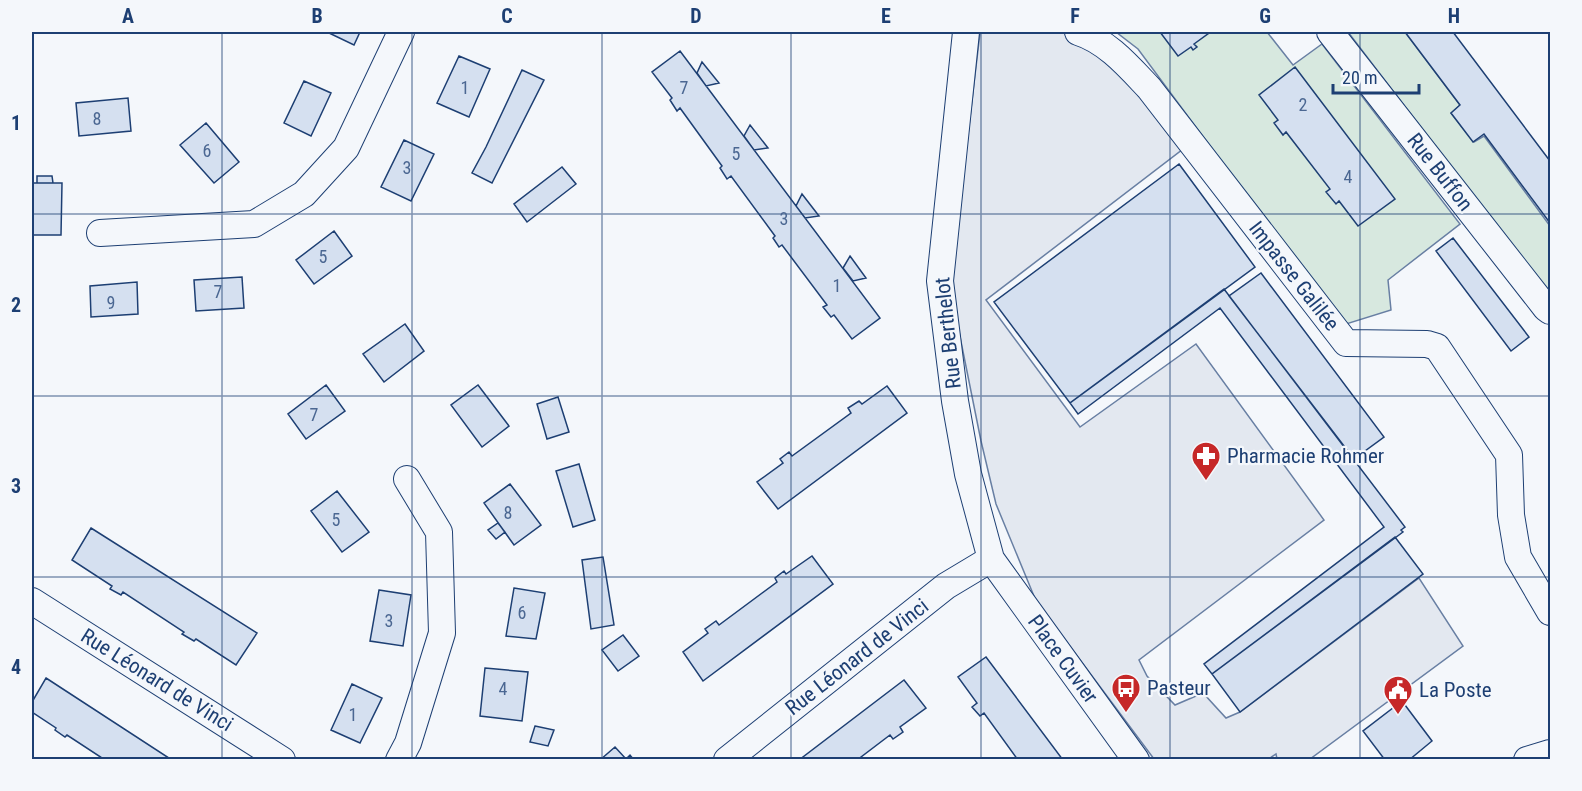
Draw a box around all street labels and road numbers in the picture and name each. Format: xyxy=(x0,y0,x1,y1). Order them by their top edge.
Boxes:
street label: Rue Buffon xyxy=(1402,129,1478,215)
street label: Impasse Galilée xyxy=(1244,217,1344,335)
street label: Rue Berthelot xyxy=(930,276,966,390)
street label: Rue Léonard de Vinci xyxy=(781,594,933,720)
street label: Place Cuvier xyxy=(1023,610,1103,708)
street label: Rue Léonard de Vinci xyxy=(77,624,237,736)

